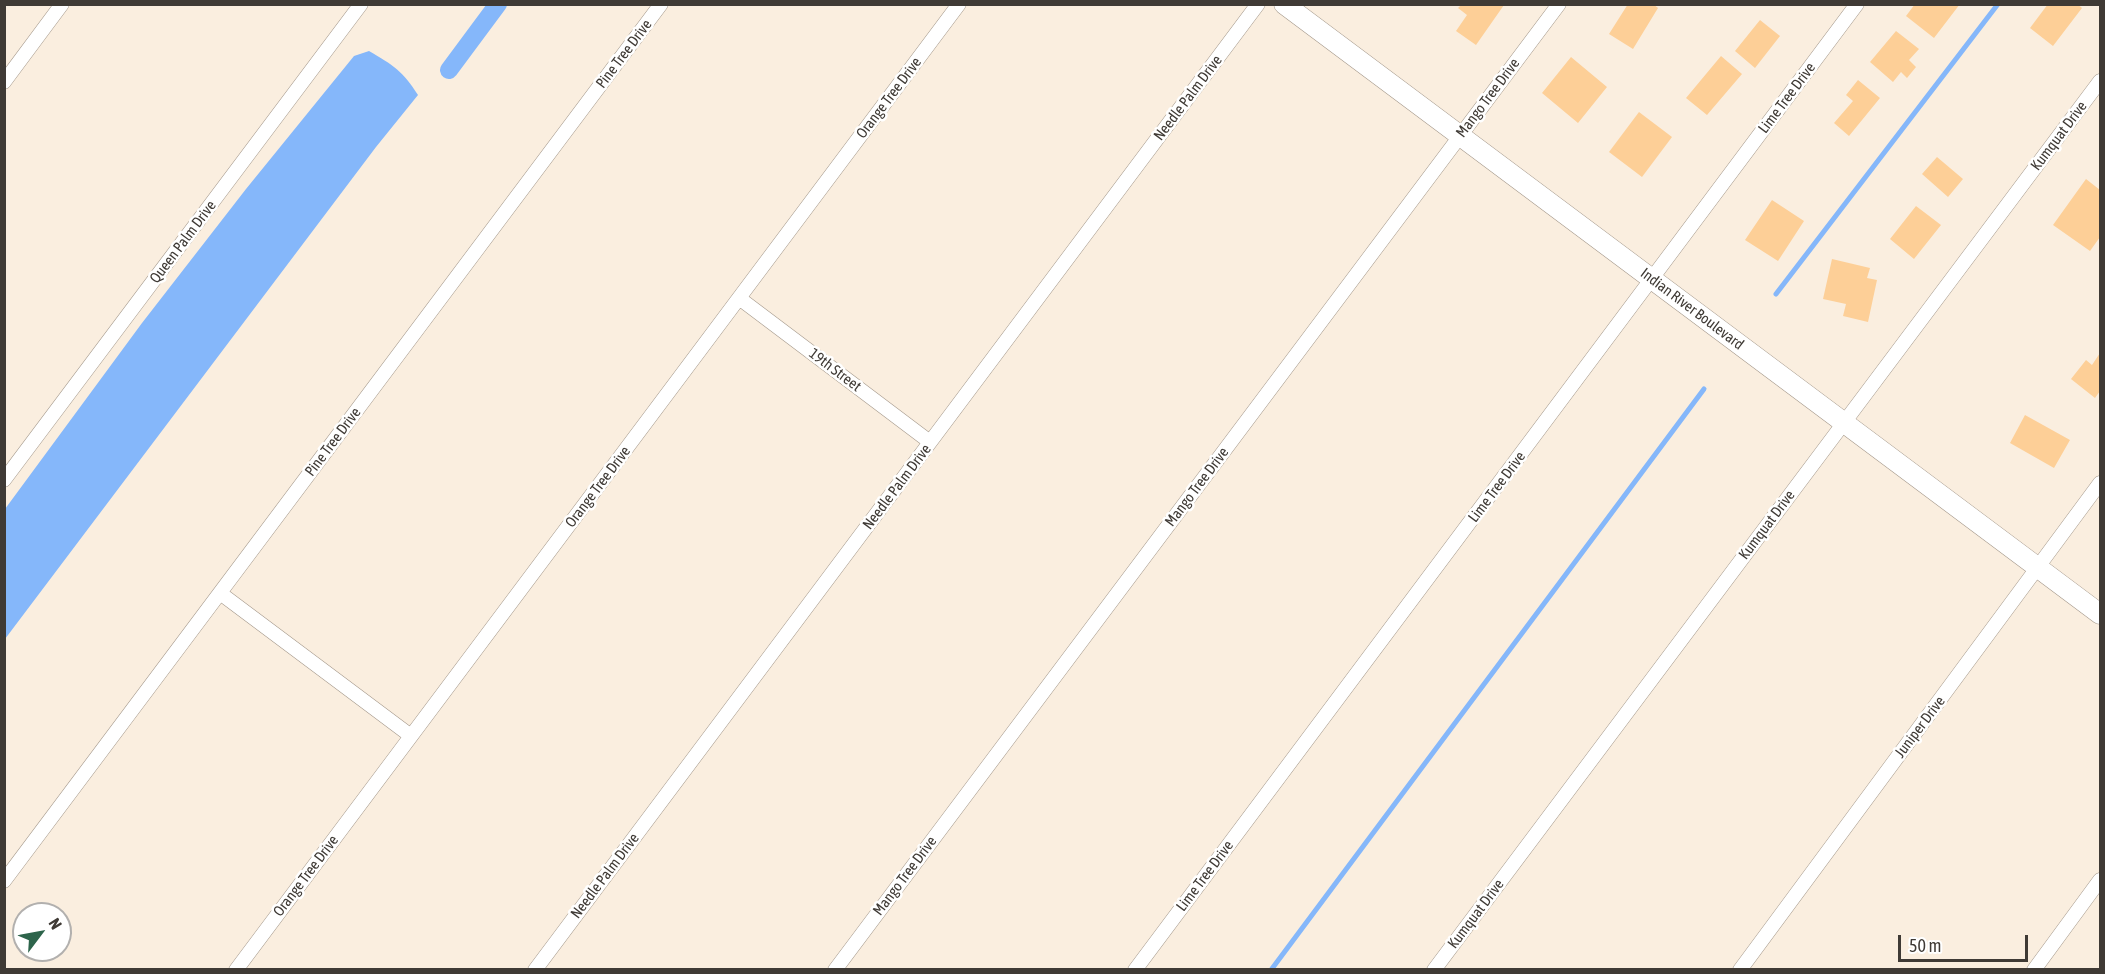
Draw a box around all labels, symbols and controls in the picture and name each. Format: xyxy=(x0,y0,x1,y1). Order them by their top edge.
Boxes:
street label: Pine Tree Drive xyxy=(592,16,656,92)
street label: Needle Palm Drive xyxy=(1150,52,1226,144)
street label: Orange Tree Drive xyxy=(853,54,925,142)
street label: Mango Tree Drive xyxy=(1452,55,1524,141)
street label: Lime Tree Drive xyxy=(1755,59,1819,137)
street label: Kumquat Drive xyxy=(2027,98,2091,174)
street label: Queen Palm Drive xyxy=(146,197,220,287)
street label: Indian River Boulevard xyxy=(1637,264,1747,354)
street label: 19th Street xyxy=(805,345,865,395)
street label: Pine Tree Drive xyxy=(301,404,365,480)
street label: Needle Palm Drive xyxy=(859,441,935,533)
street label: Orange Tree Drive xyxy=(562,443,634,531)
street label: Mango Tree Drive xyxy=(1161,444,1233,530)
street label: Lime Tree Drive xyxy=(1465,448,1529,526)
street label: Kumquat Drive xyxy=(1735,487,1799,563)
street label: Juniper Drive xyxy=(1891,693,1949,761)
street label: Needle Palm Drive xyxy=(567,830,643,922)
street label: Orange Tree Drive xyxy=(270,832,342,920)
street label: Mango Tree Drive xyxy=(869,833,941,919)
street label: Lime Tree Drive xyxy=(1173,837,1237,915)
street label: Kumquat Drive xyxy=(1444,876,1508,952)
north arrow xyxy=(12,902,72,962)
text: N xyxy=(45,915,66,932)
scale bar xyxy=(1901,923,2032,961)
text: 50 m xyxy=(1909,935,1941,956)

